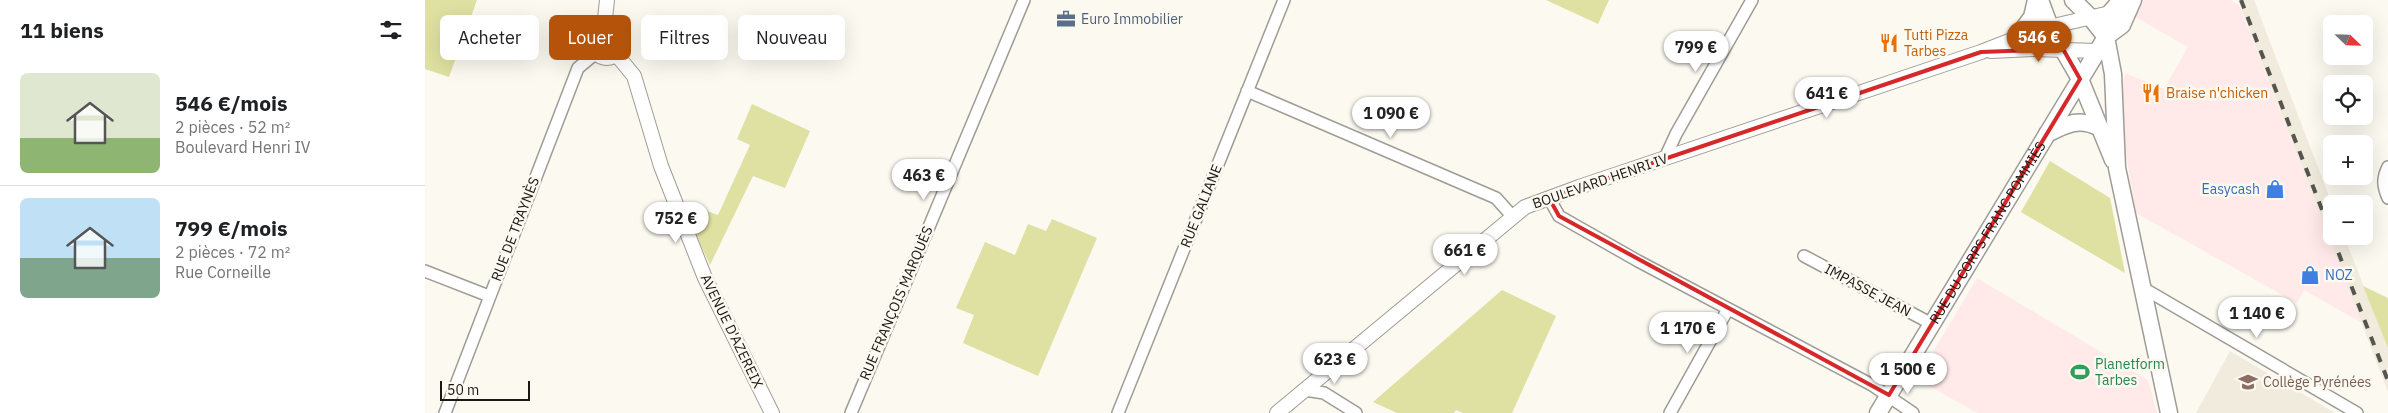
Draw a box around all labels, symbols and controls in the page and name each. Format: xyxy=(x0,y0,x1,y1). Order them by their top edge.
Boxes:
office icon: Euro Immobilier xyxy=(1055,8,1077,30)
place label: Euro Immobilier xyxy=(1081,10,1183,28)
chip: Acheter xyxy=(440,15,539,60)
chip: Louer xyxy=(549,15,631,60)
chip: Filtres xyxy=(641,15,728,60)
chip: Nouveau xyxy=(738,15,845,60)
north arrow xyxy=(2323,15,2373,65)
map controls xyxy=(2323,15,2373,245)
text: 11 biens xyxy=(20,16,104,44)
icon: filters xyxy=(377,16,405,44)
pin: 546 € xyxy=(2004,20,2074,63)
place label: Tutti Pizza Tarbes xyxy=(1904,26,1969,60)
text: 546 € xyxy=(2018,27,2060,47)
pin: 799 € xyxy=(1661,30,1731,73)
restaurant icon: Tutti Pizza Tarbes xyxy=(1878,32,1900,54)
text: 799 € xyxy=(1675,37,1717,57)
button: locate xyxy=(2323,75,2373,125)
pin: 641 € xyxy=(1792,76,1862,119)
restaurant icon: Braise n'chicken xyxy=(2140,82,2162,104)
text: 641 € xyxy=(1806,83,1848,103)
place label: Braise n'chicken xyxy=(2166,84,2268,102)
text: 546 €/mois xyxy=(175,89,288,117)
icon: home xyxy=(60,93,120,153)
pin: 1 090 € xyxy=(1345,96,1437,139)
text: 1 090 € xyxy=(1363,103,1419,123)
text: 2 pièces · 52 m² xyxy=(175,117,290,137)
button: + xyxy=(2323,135,2373,185)
text: Boulevard Henri IV xyxy=(175,137,311,157)
street label: RUE DU CORPS FRANC POMMIÈS xyxy=(1925,138,2050,327)
street label: BOULEVARD HENRI IV xyxy=(1530,149,1671,213)
pin: 463 € xyxy=(889,158,959,201)
street label: RUE GALIANE xyxy=(1176,162,1226,250)
text: 463 € xyxy=(903,165,945,185)
street label: RUE DE TRAYNÈS xyxy=(486,174,543,284)
shop icon: Easycash xyxy=(2264,178,2286,200)
place label: Easycash xyxy=(2202,180,2260,198)
button: − xyxy=(2323,195,2373,245)
pin: 752 € xyxy=(641,202,711,244)
text: 752 € xyxy=(655,208,697,228)
text: 799 €/mois xyxy=(175,214,288,242)
icon: home xyxy=(60,218,120,278)
street label: RUE FRANÇOIS MARQUÈS xyxy=(854,223,937,383)
pin: 661 € xyxy=(1430,234,1500,276)
text: 661 € xyxy=(1444,240,1486,260)
text: 2 pièces · 72 m² xyxy=(175,242,290,262)
street label: IMPASSE JEAN xyxy=(1822,260,1914,320)
text: Rue Corneille xyxy=(175,262,271,282)
shop icon: NOZ xyxy=(2299,264,2321,286)
place label: NOZ xyxy=(2325,266,2353,284)
street label: AVENUE D'AZEREIX xyxy=(697,271,768,391)
pin: 1 140 € xyxy=(2211,296,2303,339)
text: 1 140 € xyxy=(2229,303,2285,323)
pin: 1 170 € xyxy=(1642,312,1734,354)
text: 1 170 € xyxy=(1660,318,1716,338)
pin: 623 € xyxy=(1300,342,1370,385)
text: 623 € xyxy=(1314,349,1356,369)
pin: 1 500 € xyxy=(1862,352,1954,395)
place label: Planetform Tarbes xyxy=(2095,355,2165,389)
text: 1 500 € xyxy=(1880,359,1936,379)
sports icon: Planetform Tarbes xyxy=(2069,361,2091,383)
school or university icon: Collège Pyrénées xyxy=(2237,371,2259,393)
place label: Collège Pyrénées xyxy=(2263,373,2372,391)
scale bar xyxy=(440,378,530,401)
text: 50 m xyxy=(447,381,479,399)

